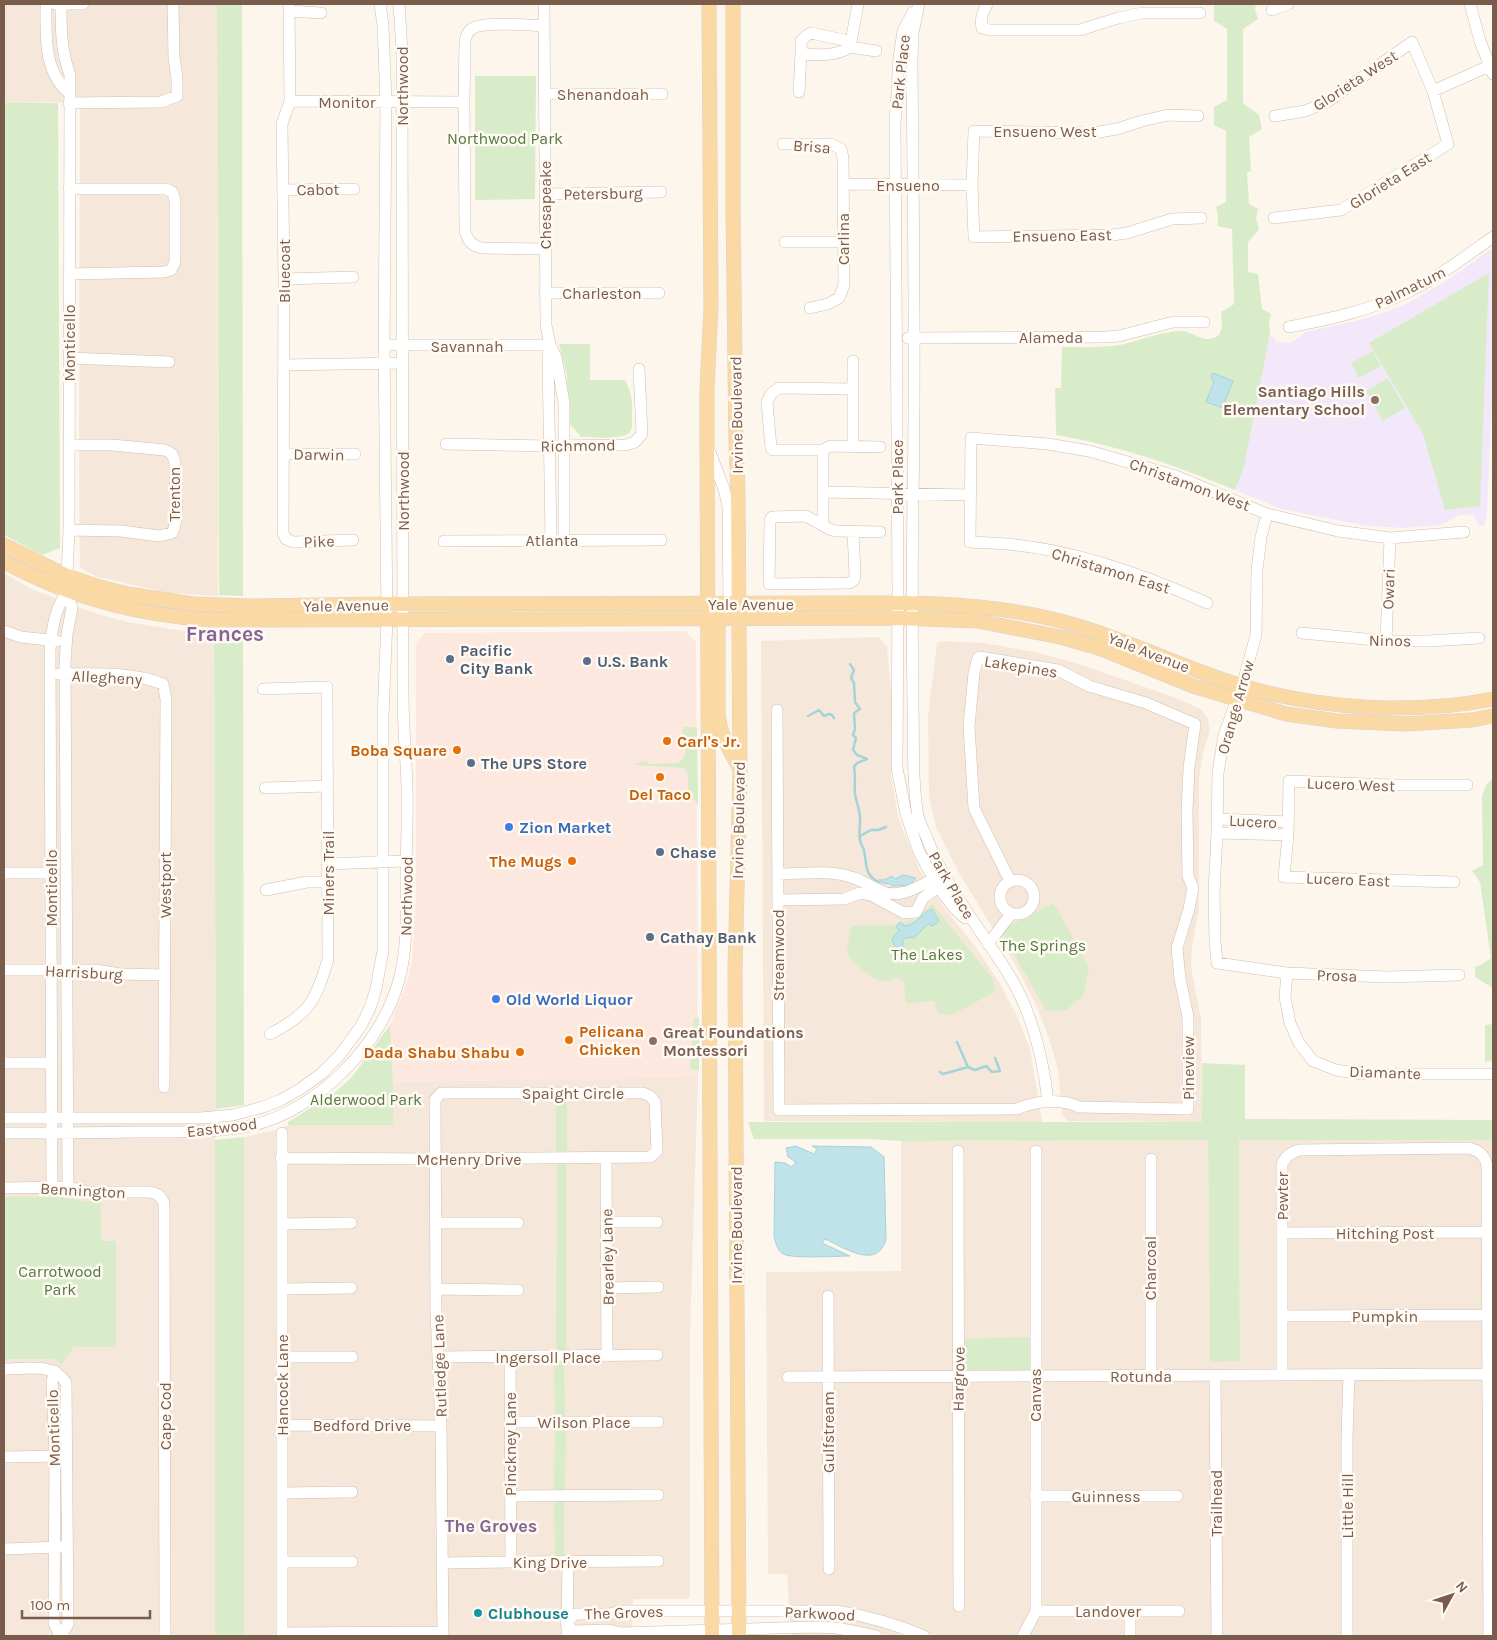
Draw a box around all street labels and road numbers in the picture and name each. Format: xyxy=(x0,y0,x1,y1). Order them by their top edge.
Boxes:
street label: Park Place xyxy=(887,34,914,110)
street label: Northwood xyxy=(393,46,412,126)
street label: Glorieta West xyxy=(1309,46,1401,115)
street label: Shenandoah xyxy=(557,85,649,104)
street label: Monitor xyxy=(318,93,376,112)
street label: Ensueno West xyxy=(993,122,1097,141)
street label: Brisa xyxy=(792,136,831,157)
street label: Glorieta East xyxy=(1346,148,1435,213)
street label: Chesapeake xyxy=(536,161,555,249)
street label: Ensueno xyxy=(876,176,940,195)
street label: Cabot xyxy=(296,180,340,199)
street label: Petersburg xyxy=(563,183,643,204)
street label: Carlina xyxy=(834,213,853,265)
street label: Ensueno East xyxy=(1012,225,1112,246)
street label: Bluecoat xyxy=(275,239,294,303)
street label: Palmatum xyxy=(1372,262,1449,313)
street label: Charleston xyxy=(562,284,642,303)
street label: Monticello xyxy=(60,305,79,381)
street label: Alameda xyxy=(1019,328,1083,347)
street label: Savannah xyxy=(430,337,504,356)
street label: Irvine Boulevard xyxy=(726,356,747,474)
street label: Richmond xyxy=(540,435,616,456)
street label: Park Place xyxy=(888,440,907,514)
street label: Darwin xyxy=(293,445,345,464)
street label: Northwood xyxy=(394,451,413,531)
street label: Christamon West xyxy=(1127,454,1253,515)
street label: Trenton xyxy=(165,467,184,521)
street label: Pike xyxy=(303,531,335,552)
street label: Atlanta xyxy=(526,531,578,550)
street label: Christamon East xyxy=(1049,543,1172,597)
street label: Owari xyxy=(1378,568,1399,610)
street label: Yale Avenue xyxy=(303,595,389,616)
street label: Yale Avenue xyxy=(708,595,794,614)
street label: Yale Avenue xyxy=(1105,628,1192,677)
street label: Ninos xyxy=(1369,631,1411,650)
street label: Lakepines xyxy=(983,651,1059,682)
street label: Orange Arrow xyxy=(1213,658,1258,756)
street label: Allegheny xyxy=(71,666,143,689)
street label: Irvine Boulevard xyxy=(728,761,749,879)
street label: Lucero West xyxy=(1306,773,1395,796)
street label: Lucero xyxy=(1228,811,1278,832)
street label: Miners Trail xyxy=(319,831,338,915)
street label: Park Place xyxy=(925,848,979,922)
street label: Monticello xyxy=(42,850,61,926)
street label: Westport xyxy=(156,852,175,918)
street label: Northwood xyxy=(396,856,417,936)
street label: Lucero East xyxy=(1306,869,1390,890)
street label: Streamwood xyxy=(769,909,788,1001)
street label: Harrisburg xyxy=(45,961,123,984)
street label: Prosa xyxy=(1316,965,1358,986)
street label: Pineview xyxy=(1179,1036,1198,1100)
street label: Diamante xyxy=(1349,1062,1421,1083)
street label: Spaight Circle xyxy=(522,1084,624,1103)
street label: Eastwood xyxy=(186,1114,258,1141)
street label: McHenry Drive xyxy=(417,1150,521,1169)
street label: Irvine Boulevard xyxy=(727,1166,746,1284)
street label: Pewter xyxy=(1273,1171,1292,1220)
street label: Bennington xyxy=(40,1179,126,1202)
street label: Brearley Lane xyxy=(597,1209,618,1305)
street label: Hitching Post xyxy=(1336,1224,1434,1243)
street label: Charcoal xyxy=(1141,1236,1160,1300)
street label: Pumpkin xyxy=(1352,1307,1418,1326)
street label: Rutledge Lane xyxy=(428,1314,451,1418)
street label: Hancock Lane xyxy=(273,1334,292,1436)
street label: Hargrove xyxy=(948,1346,969,1412)
street label: Ingersoll Place xyxy=(495,1348,601,1367)
street label: Rotunda xyxy=(1110,1367,1172,1386)
street label: Canvas xyxy=(1026,1368,1045,1422)
street label: Cape Cod xyxy=(156,1382,175,1450)
street label: Monticello xyxy=(43,1389,64,1467)
street label: Gulfstream xyxy=(819,1391,838,1473)
street label: Pinckney Lane xyxy=(501,1392,520,1496)
street label: Wilson Place xyxy=(538,1413,630,1432)
street label: Bedford Drive xyxy=(313,1416,411,1435)
street label: Trailhead xyxy=(1207,1470,1226,1536)
street label: Little Hill xyxy=(1338,1473,1357,1539)
street label: Guinness xyxy=(1071,1487,1141,1506)
street label: King Drive xyxy=(513,1553,587,1572)
street label: The Groves xyxy=(584,1602,664,1623)
street label: Parkwood xyxy=(784,1602,856,1625)
street label: Landover xyxy=(1075,1602,1141,1621)

